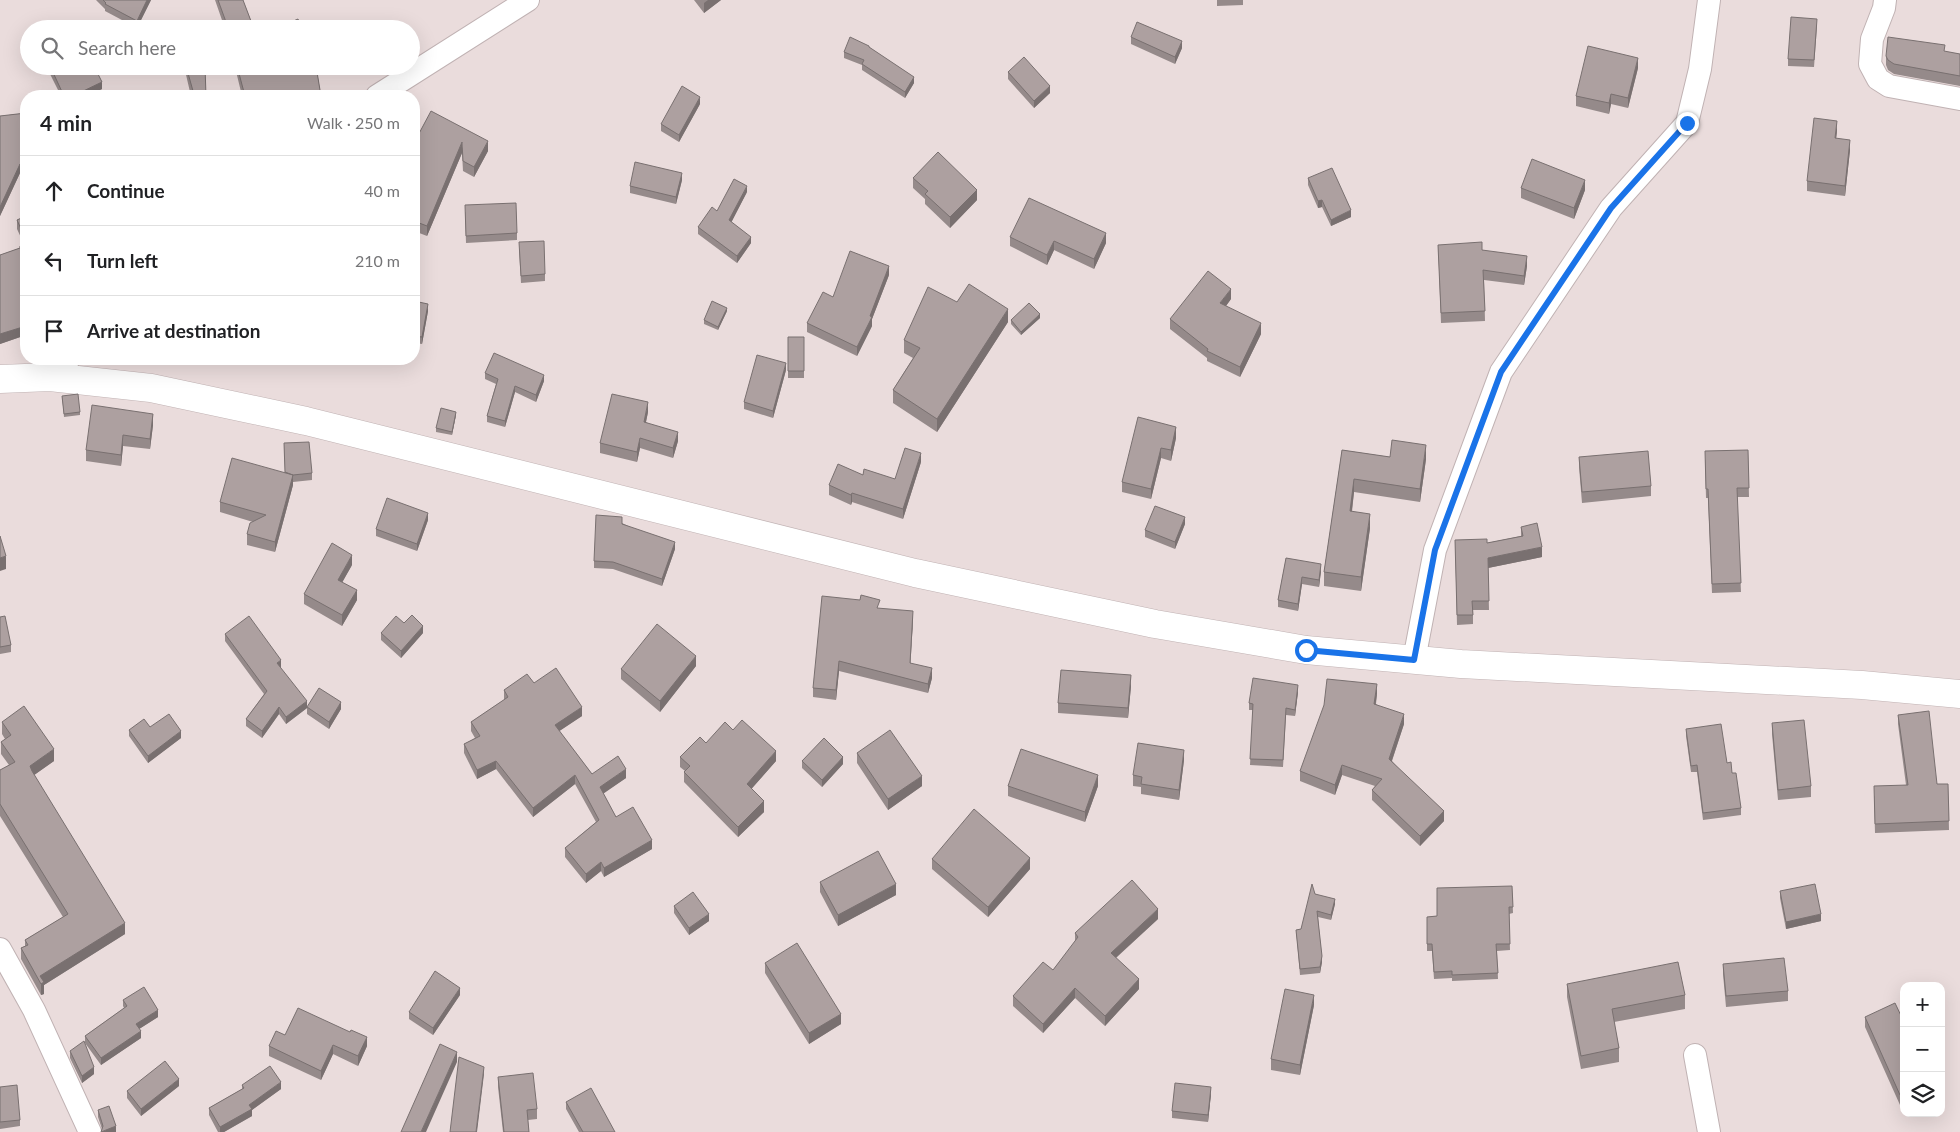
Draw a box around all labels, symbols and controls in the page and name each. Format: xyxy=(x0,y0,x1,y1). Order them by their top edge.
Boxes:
search box xyxy=(20,20,420,75)
icon: search xyxy=(38,34,66,62)
text: Search here xyxy=(78,36,176,59)
text: 4 min xyxy=(40,110,92,135)
route end xyxy=(1676,112,1699,135)
text: Walk · 250 m xyxy=(307,113,400,132)
icon: ahead xyxy=(40,177,68,205)
text: Continue xyxy=(87,179,165,202)
text: 40 m xyxy=(364,181,400,200)
icon: left xyxy=(40,247,68,275)
text: Turn left xyxy=(87,249,158,272)
text: 210 m xyxy=(355,251,400,270)
icon: arrive xyxy=(40,317,68,345)
text: Arrive at destination xyxy=(87,319,260,342)
route start xyxy=(1295,639,1318,662)
map controls xyxy=(1900,982,1945,1117)
button: + xyxy=(1900,982,1945,1027)
button: − xyxy=(1900,1027,1945,1072)
button: layers xyxy=(1900,1072,1945,1117)

